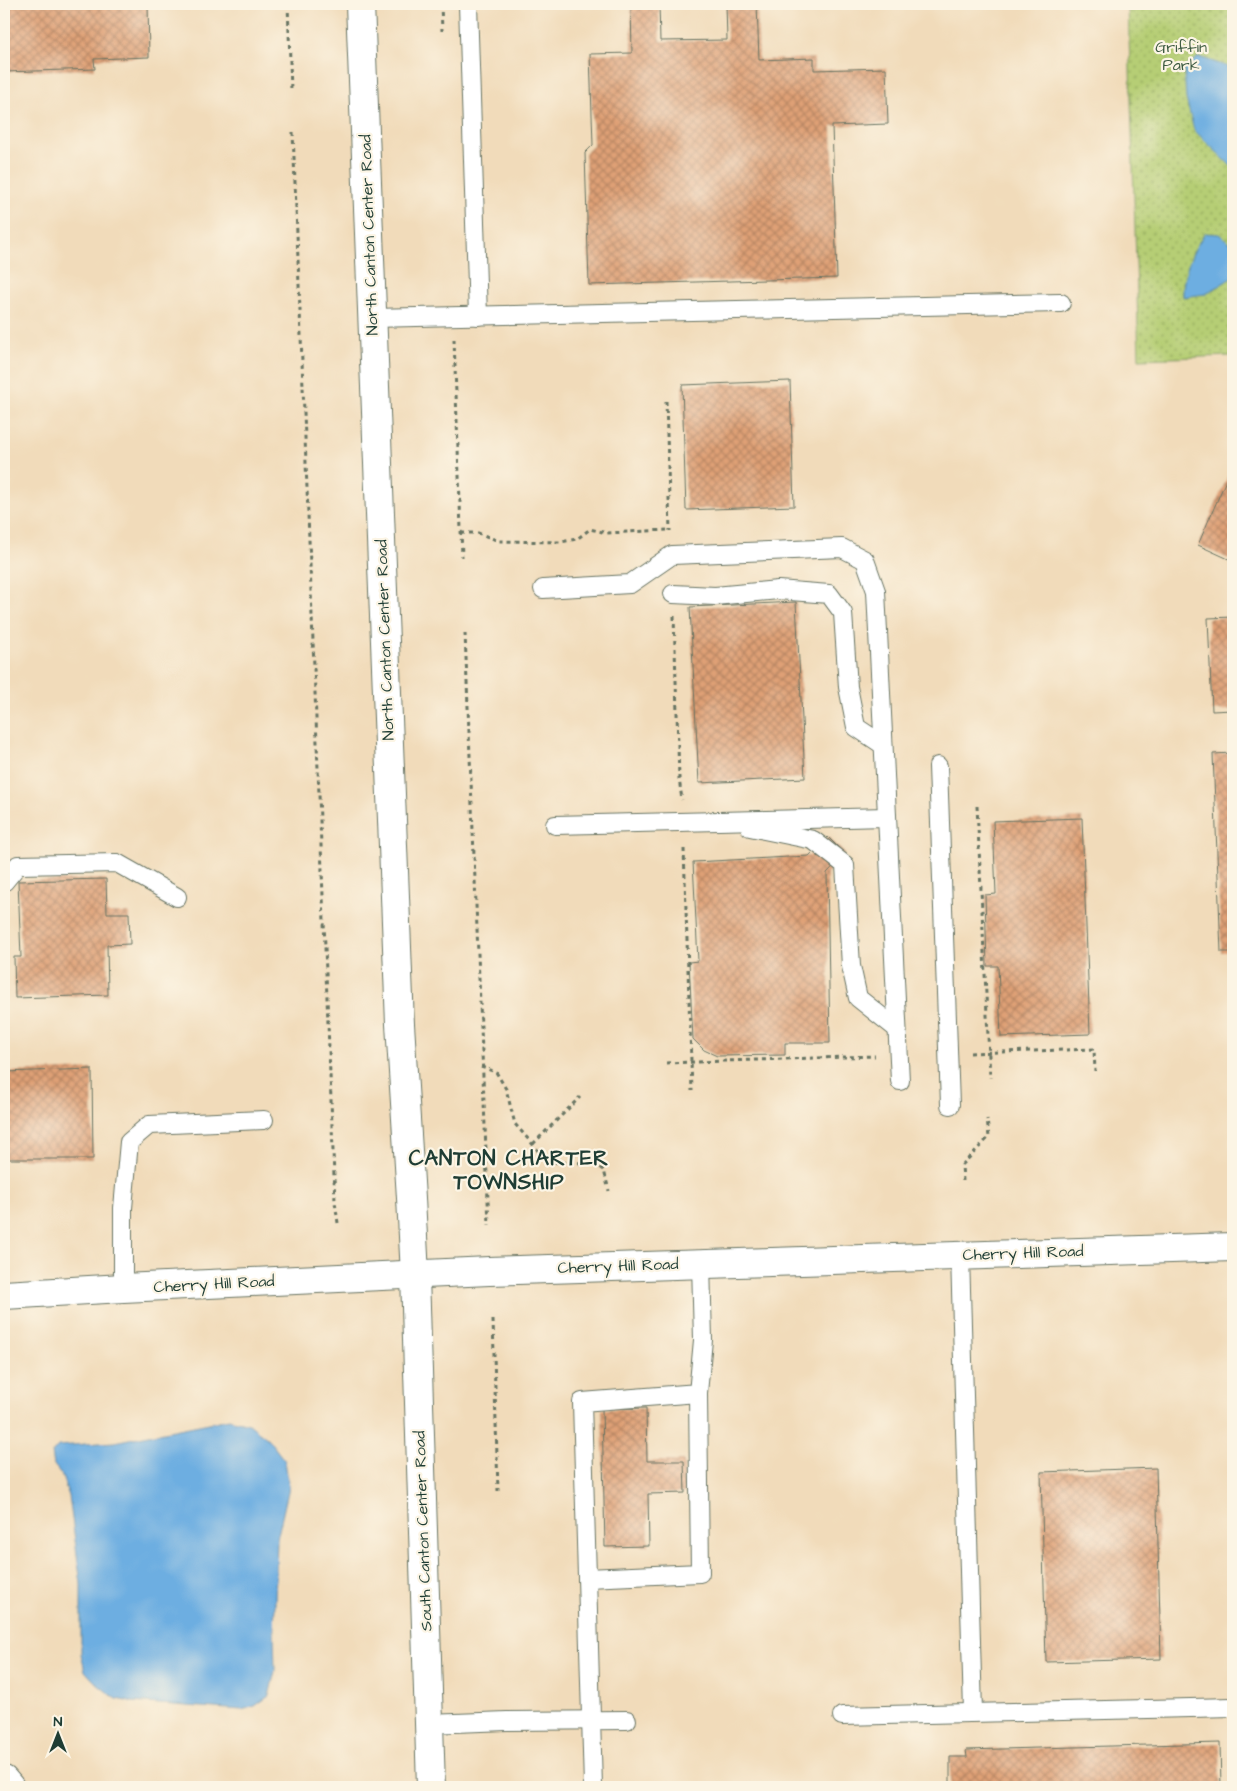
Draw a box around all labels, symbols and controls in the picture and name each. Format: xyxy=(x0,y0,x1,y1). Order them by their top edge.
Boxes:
park label: Griffin Park xyxy=(1155,36,1207,76)
street label: North Canton Center Road xyxy=(354,134,384,336)
street label: North Canton Center Road xyxy=(370,539,400,741)
district label: CANTON CHARTER TOWNSHIP xyxy=(409,1144,609,1197)
street label: Cherry Hill Road xyxy=(962,1240,1084,1267)
street label: Cherry Hill Road xyxy=(557,1253,679,1280)
street label: Cherry Hill Road xyxy=(153,1270,275,1299)
street label: South Canton Center Road xyxy=(409,1430,437,1632)
north arrow xyxy=(32,1708,82,1758)
text: N xyxy=(54,1712,63,1732)

